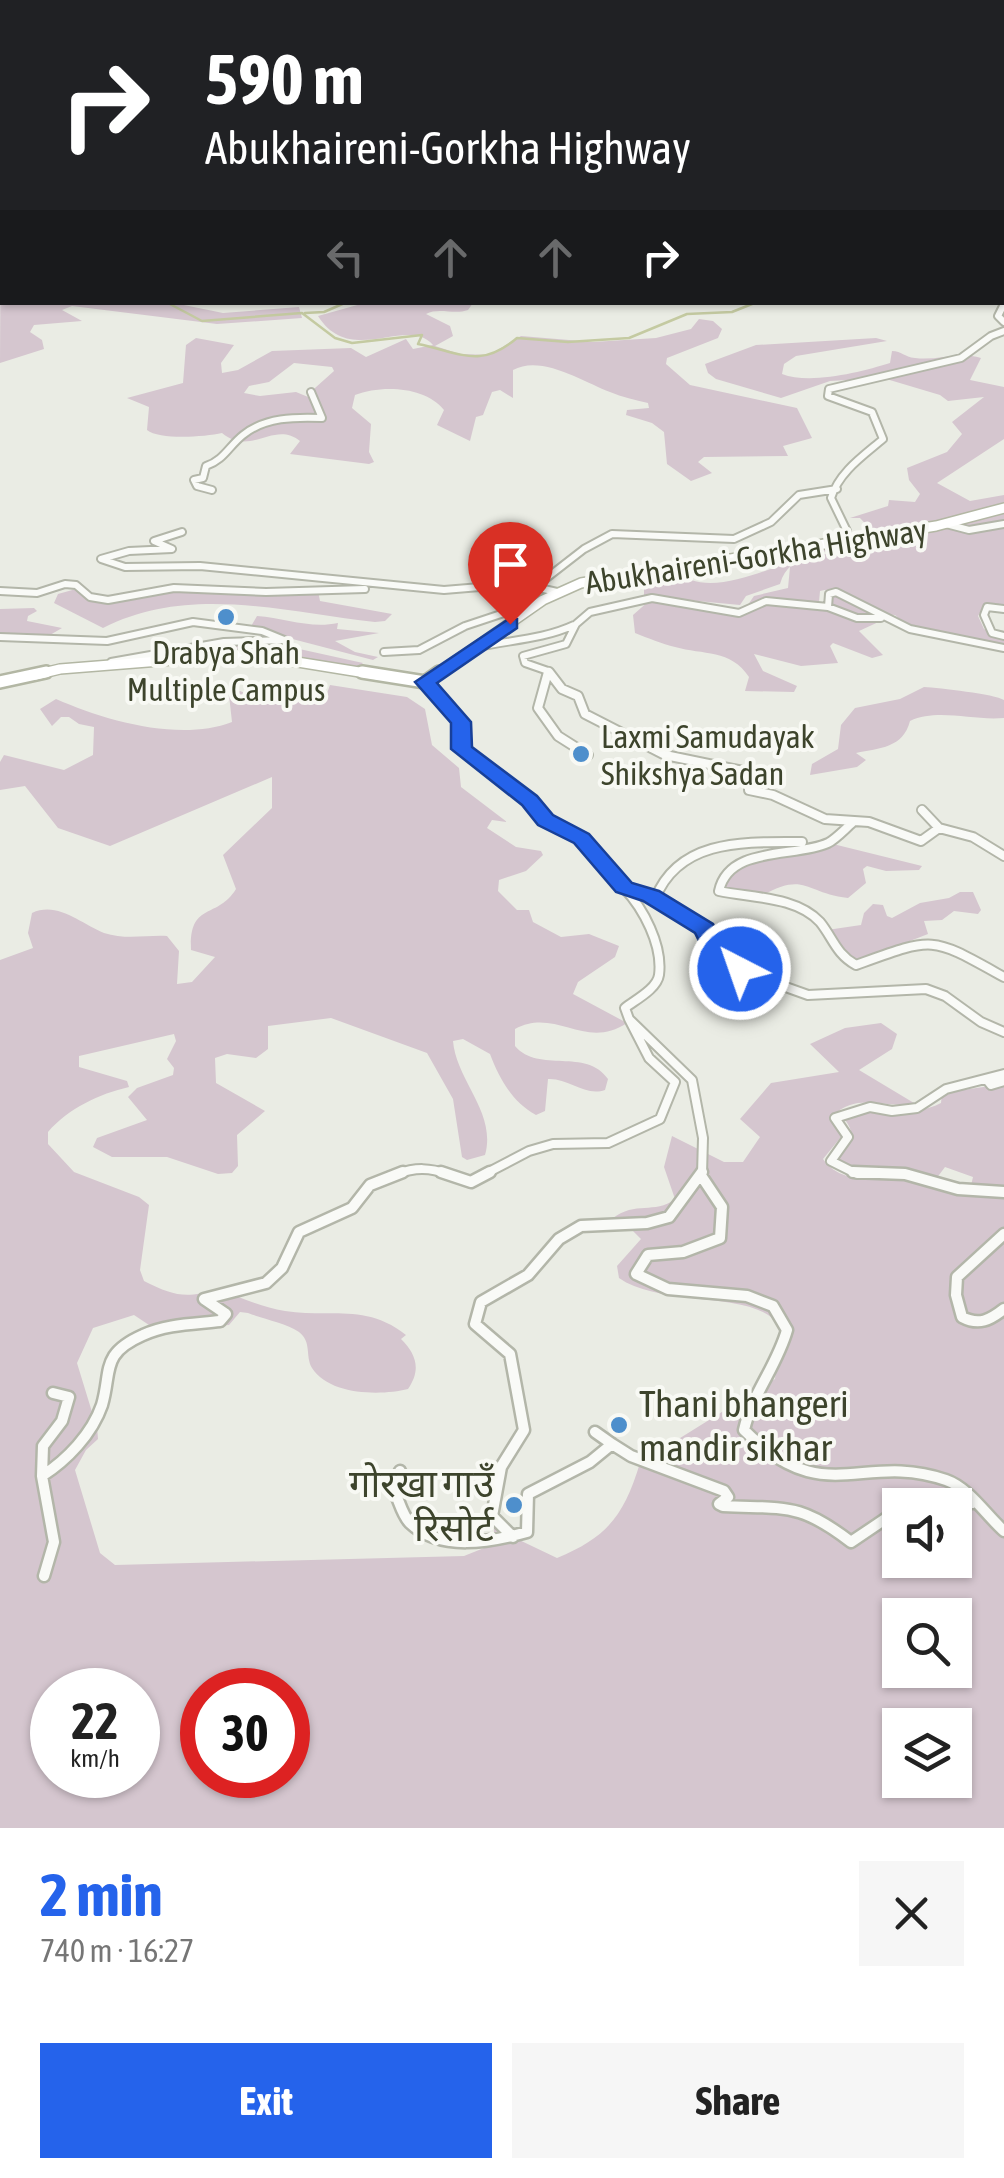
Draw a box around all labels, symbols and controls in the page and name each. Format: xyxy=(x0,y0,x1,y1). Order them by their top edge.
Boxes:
text: 590 m xyxy=(205,39,364,119)
icon: right xyxy=(40,40,170,170)
text: Abukhaireni-Gorkha Highway xyxy=(205,122,691,174)
icon: left xyxy=(318,230,373,285)
icon: ahead xyxy=(423,230,478,285)
icon: ahead xyxy=(528,230,583,285)
icon: right xyxy=(633,230,688,285)
street label: Abukhaireni-Gorkha Highway xyxy=(583,511,929,601)
pin xyxy=(468,522,553,625)
icon: arrive xyxy=(483,537,538,592)
marker: Drabya Shah Multiple Campus xyxy=(215,606,237,628)
place label: Drabya Shah Multiple Campus xyxy=(127,634,325,708)
place label: Laxmi Samudayak Shikshya Sadan xyxy=(601,718,815,792)
marker: Laxmi Samudayak Shikshya Sadan xyxy=(570,743,592,765)
position arrow xyxy=(688,917,792,1021)
place label: Thani bhangeri mandir sikhar xyxy=(639,1382,849,1469)
marker: Thani bhangeri mandir sikhar xyxy=(608,1414,630,1436)
place label: गोरखा गाउँ रिसोर्ट xyxy=(349,1462,495,1549)
map controls xyxy=(882,1488,972,1798)
button: sound xyxy=(882,1488,972,1578)
marker: गोरखा गाउँ रिसोर्ट xyxy=(503,1494,525,1516)
button: search xyxy=(882,1598,972,1688)
speed limit sign: 30 xyxy=(180,1668,310,1798)
text: 22 xyxy=(71,1692,118,1750)
button: layers xyxy=(882,1708,972,1798)
text: km/h xyxy=(70,1744,120,1772)
text: 2 min xyxy=(40,1860,163,1929)
button: close xyxy=(859,1861,964,1966)
text: 740 m · 16:27 xyxy=(40,1932,194,1969)
button: Exit xyxy=(40,2043,492,2158)
button: Share xyxy=(512,2043,964,2158)

